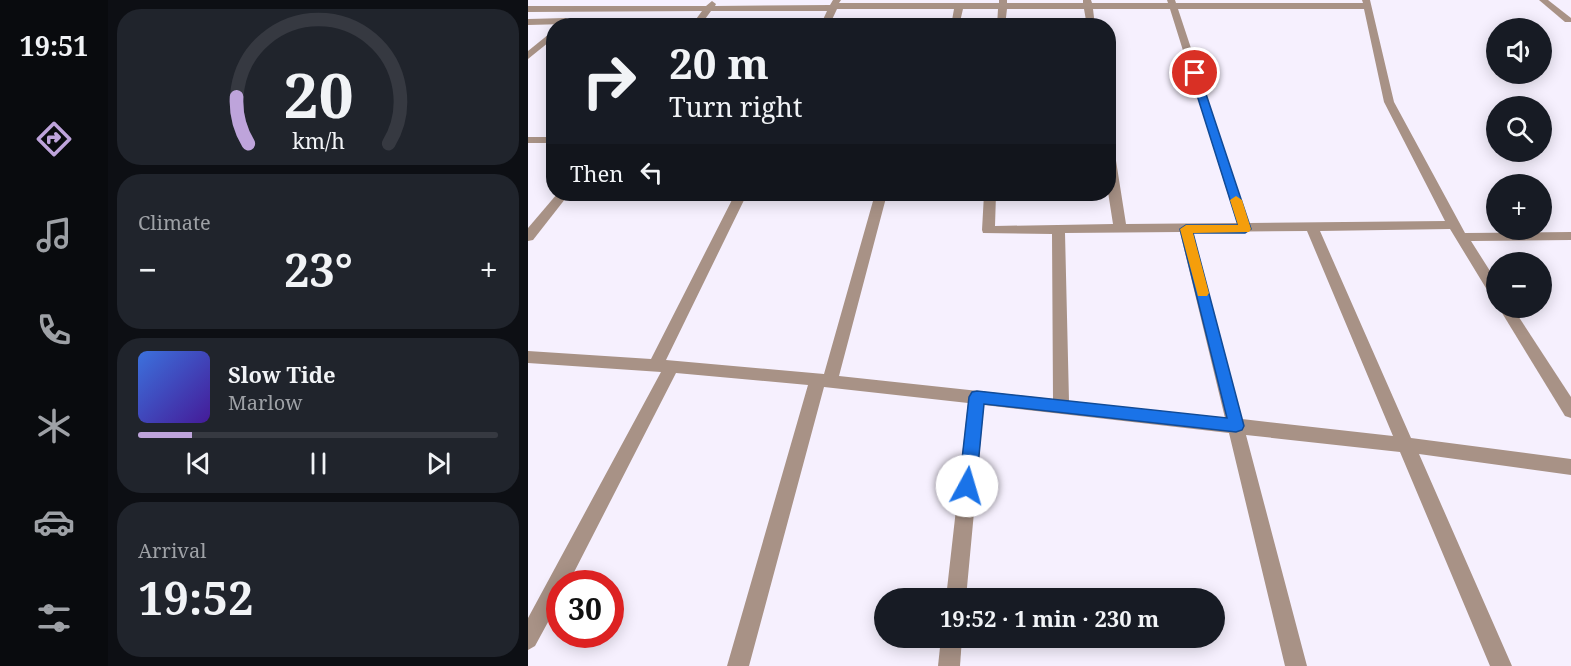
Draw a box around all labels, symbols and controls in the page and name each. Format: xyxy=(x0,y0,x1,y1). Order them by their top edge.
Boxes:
map controls xyxy=(1486,18,1552,318)
button: sound xyxy=(1486,18,1552,84)
text: 19:51 xyxy=(19,27,89,64)
text: 20 m xyxy=(669,34,769,91)
icon: right xyxy=(570,42,648,120)
pin xyxy=(1169,47,1220,98)
text: 20 xyxy=(283,51,353,136)
icon: arrive xyxy=(1178,56,1211,89)
text: Turn right xyxy=(669,88,802,125)
button: search xyxy=(1486,96,1552,162)
icon: directions xyxy=(33,118,75,160)
text: km/h xyxy=(292,126,345,155)
icon: left xyxy=(635,156,668,189)
text: Then xyxy=(570,158,623,188)
button: + xyxy=(1486,174,1552,240)
text: Climate xyxy=(138,209,211,236)
icon: music xyxy=(33,214,75,256)
text: 23° xyxy=(284,239,353,300)
text: − xyxy=(138,247,157,292)
text: + xyxy=(480,247,498,292)
button: − xyxy=(1486,252,1552,318)
icon: phone xyxy=(33,309,75,351)
text: Slow Tide xyxy=(228,359,336,389)
text: Marlow xyxy=(228,389,302,416)
icon: climate xyxy=(33,405,75,447)
icon: previous xyxy=(182,447,215,480)
icon: pause xyxy=(302,447,335,480)
icon: next xyxy=(422,447,455,480)
position arrow xyxy=(935,454,999,518)
icon: car xyxy=(33,501,75,543)
text: Arrival xyxy=(138,537,206,564)
text: 19:52 xyxy=(138,567,253,628)
speed limit sign: 30 xyxy=(546,570,624,648)
icon: filters xyxy=(33,597,75,639)
text: 19:52 · 1 min · 230 m xyxy=(940,603,1159,633)

